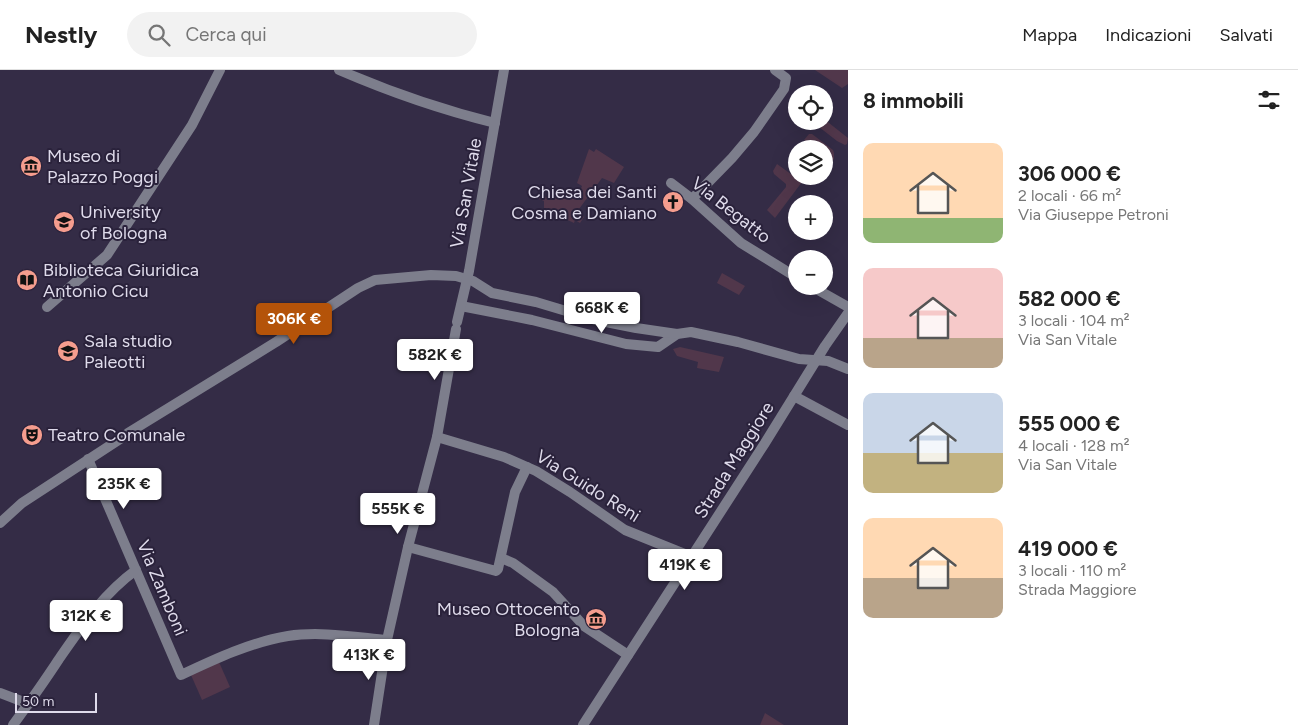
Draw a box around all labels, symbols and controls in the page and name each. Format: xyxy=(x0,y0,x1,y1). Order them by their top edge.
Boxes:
search box xyxy=(127,12,477,57)
text: Nestly xyxy=(25,20,97,49)
icon: search xyxy=(145,21,173,49)
text: Cerca qui xyxy=(185,23,267,46)
text: Mappa xyxy=(1022,24,1077,46)
text: Indicazioni xyxy=(1105,24,1191,46)
text: Salvati xyxy=(1219,24,1273,46)
map controls xyxy=(788,85,833,295)
button: locate xyxy=(788,85,833,130)
icon: filters xyxy=(1255,86,1283,114)
text: 8 immobili xyxy=(863,88,964,113)
street label: Via San Vitale xyxy=(445,136,487,250)
button: layers xyxy=(788,140,833,185)
place label: Museo di Palazzo Poggi xyxy=(47,145,158,188)
museum icon: Museo di Palazzo Poggi xyxy=(19,154,43,178)
text: 306 000 € xyxy=(1018,161,1121,186)
icon: home xyxy=(903,163,963,223)
street label: Via Begatto xyxy=(687,172,775,248)
place label: Chiesa dei Santi Cosma e Damiano xyxy=(511,181,657,224)
text: 2 locali · 66 m² xyxy=(1018,186,1121,205)
church icon: Chiesa dei Santi Cosma e Damiano xyxy=(661,190,685,214)
button: + xyxy=(788,195,833,240)
place label: University of Bologna xyxy=(80,201,167,244)
text: Via Giuseppe Petroni xyxy=(1018,205,1169,224)
school or university icon: University of Bologna xyxy=(52,210,76,234)
button: − xyxy=(788,250,833,295)
place label: Biblioteca Giuridica Antonio Cicu xyxy=(43,259,199,302)
library icon: Biblioteca Giuridica Antonio Cicu xyxy=(15,268,39,292)
text: 582 000 € xyxy=(1018,286,1121,311)
icon: home xyxy=(903,288,963,348)
pin: 668K € xyxy=(561,292,643,334)
text: 668K € xyxy=(575,298,629,317)
pin: 306K € xyxy=(253,302,335,345)
text: 306K € xyxy=(267,309,321,328)
text: 3 locali · 104 m² xyxy=(1018,311,1130,330)
place label: Sala studio Paleotti xyxy=(84,330,172,373)
text: Via San Vitale xyxy=(1018,330,1117,349)
pin: 582K € xyxy=(394,338,476,381)
school or university icon: Sala studio Paleotti xyxy=(56,339,80,363)
text: 582K € xyxy=(408,345,462,364)
street label: Strada Maggiore xyxy=(689,397,779,522)
text: 555 000 € xyxy=(1018,411,1120,436)
icon: home xyxy=(903,413,963,473)
theatre icon: Teatro Comunale xyxy=(20,423,44,447)
place label: Teatro Comunale xyxy=(48,424,186,446)
text: 4 locali · 128 m² xyxy=(1018,436,1129,455)
street label: Via Guido Reni xyxy=(532,445,644,527)
text: Via San Vitale xyxy=(1018,455,1117,474)
pin: 235K € xyxy=(83,468,165,510)
text: 235K € xyxy=(97,474,151,493)
pin: 555K € xyxy=(357,492,439,535)
text: 555K € xyxy=(371,499,425,518)
text: 419 000 € xyxy=(1018,536,1118,561)
street label: Via Zamboni xyxy=(132,537,192,639)
icon: home xyxy=(903,538,963,598)
pin: 419K € xyxy=(644,548,726,591)
text: 419K € xyxy=(659,555,711,574)
text: 3 locali · 110 m² xyxy=(1018,561,1126,580)
text: Strada Maggiore xyxy=(1018,580,1137,599)
place label: Museo Ottocento Bologna xyxy=(437,598,580,641)
pin: 312K € xyxy=(45,600,127,642)
text: 312K € xyxy=(61,606,111,625)
museum icon: Museo Ottocento Bologna xyxy=(584,607,608,631)
pin: 413K € xyxy=(328,638,410,681)
text: 413K € xyxy=(343,645,395,664)
scale bar xyxy=(15,690,98,713)
text: 50 m xyxy=(22,693,54,710)

